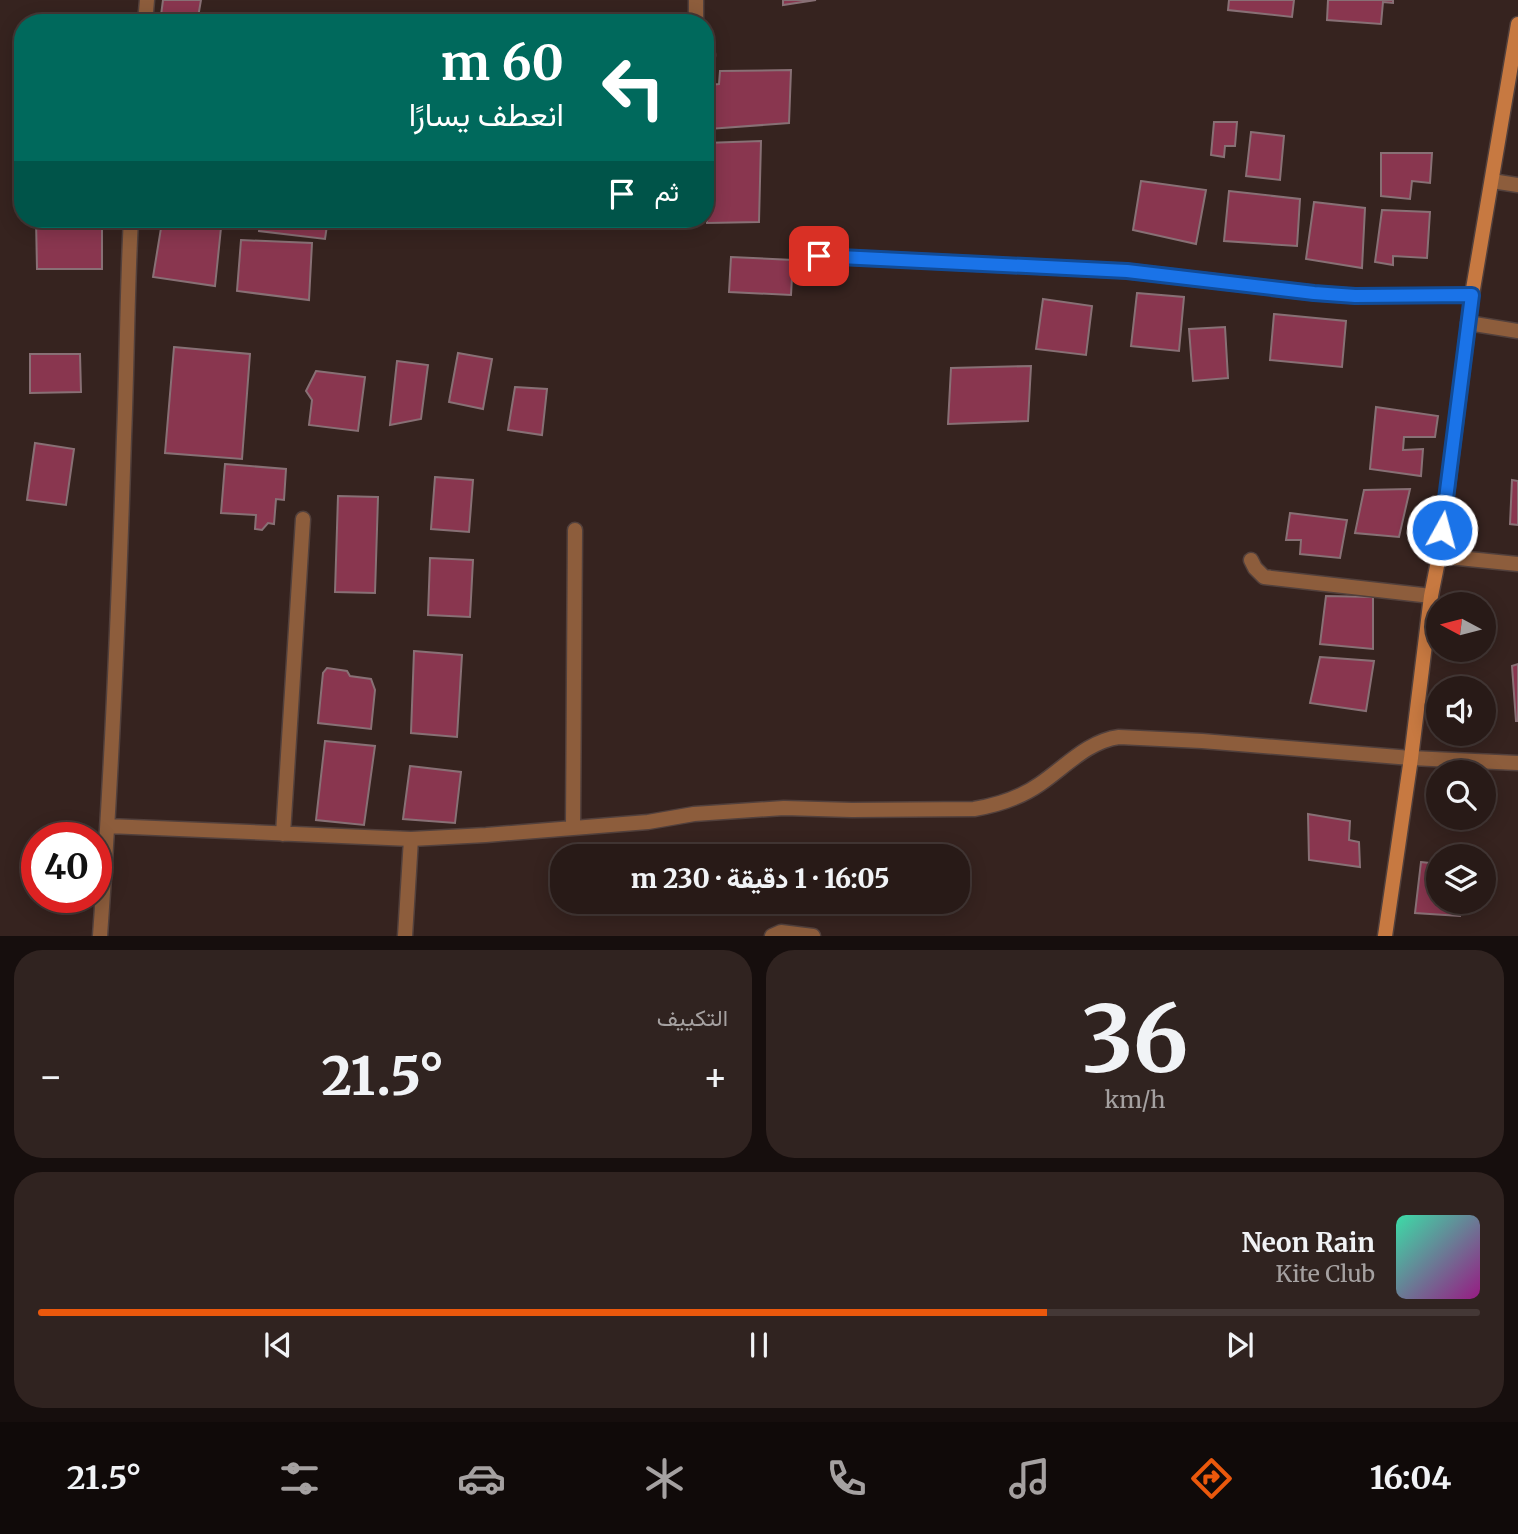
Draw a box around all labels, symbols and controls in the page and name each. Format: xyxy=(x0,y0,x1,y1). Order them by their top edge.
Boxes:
text: 60 m xyxy=(441,32,564,93)
icon: left xyxy=(588,42,679,133)
text: انعطف يسارًا xyxy=(409,95,564,135)
icon: arrive xyxy=(603,175,641,213)
text: ثم xyxy=(655,175,679,208)
pin xyxy=(789,226,849,286)
icon: arrive xyxy=(800,237,838,275)
position arrow xyxy=(1405,493,1479,567)
north arrow xyxy=(1426,592,1496,662)
map controls xyxy=(1426,592,1496,914)
button: sound xyxy=(1426,676,1496,746)
button: search xyxy=(1426,760,1496,830)
speed limit sign: 40 xyxy=(21,822,112,913)
button: layers xyxy=(1426,844,1496,914)
text: 16:05 · 1 دقيقة · 230 m xyxy=(631,862,889,895)
text: 36 xyxy=(1082,982,1188,1097)
text: التكييف xyxy=(657,1003,728,1032)
text: 21.5° xyxy=(322,1044,444,1109)
text: − xyxy=(38,1053,63,1100)
text: + xyxy=(703,1053,728,1100)
text: km/h xyxy=(1105,1085,1165,1114)
text: Neon Rain xyxy=(1241,1226,1375,1259)
text: Kite Club xyxy=(1276,1259,1375,1288)
icon: previous xyxy=(259,1326,297,1364)
icon: pause xyxy=(740,1326,778,1364)
icon: next xyxy=(1221,1326,1259,1364)
icon: filters xyxy=(275,1454,324,1503)
icon: car xyxy=(457,1454,506,1503)
icon: climate xyxy=(640,1454,689,1503)
icon: phone xyxy=(822,1454,871,1503)
icon: music xyxy=(1005,1454,1054,1503)
icon: directions xyxy=(1187,1454,1236,1503)
text: 21.5° xyxy=(67,1458,141,1498)
text: 16:04 xyxy=(1370,1458,1451,1498)

